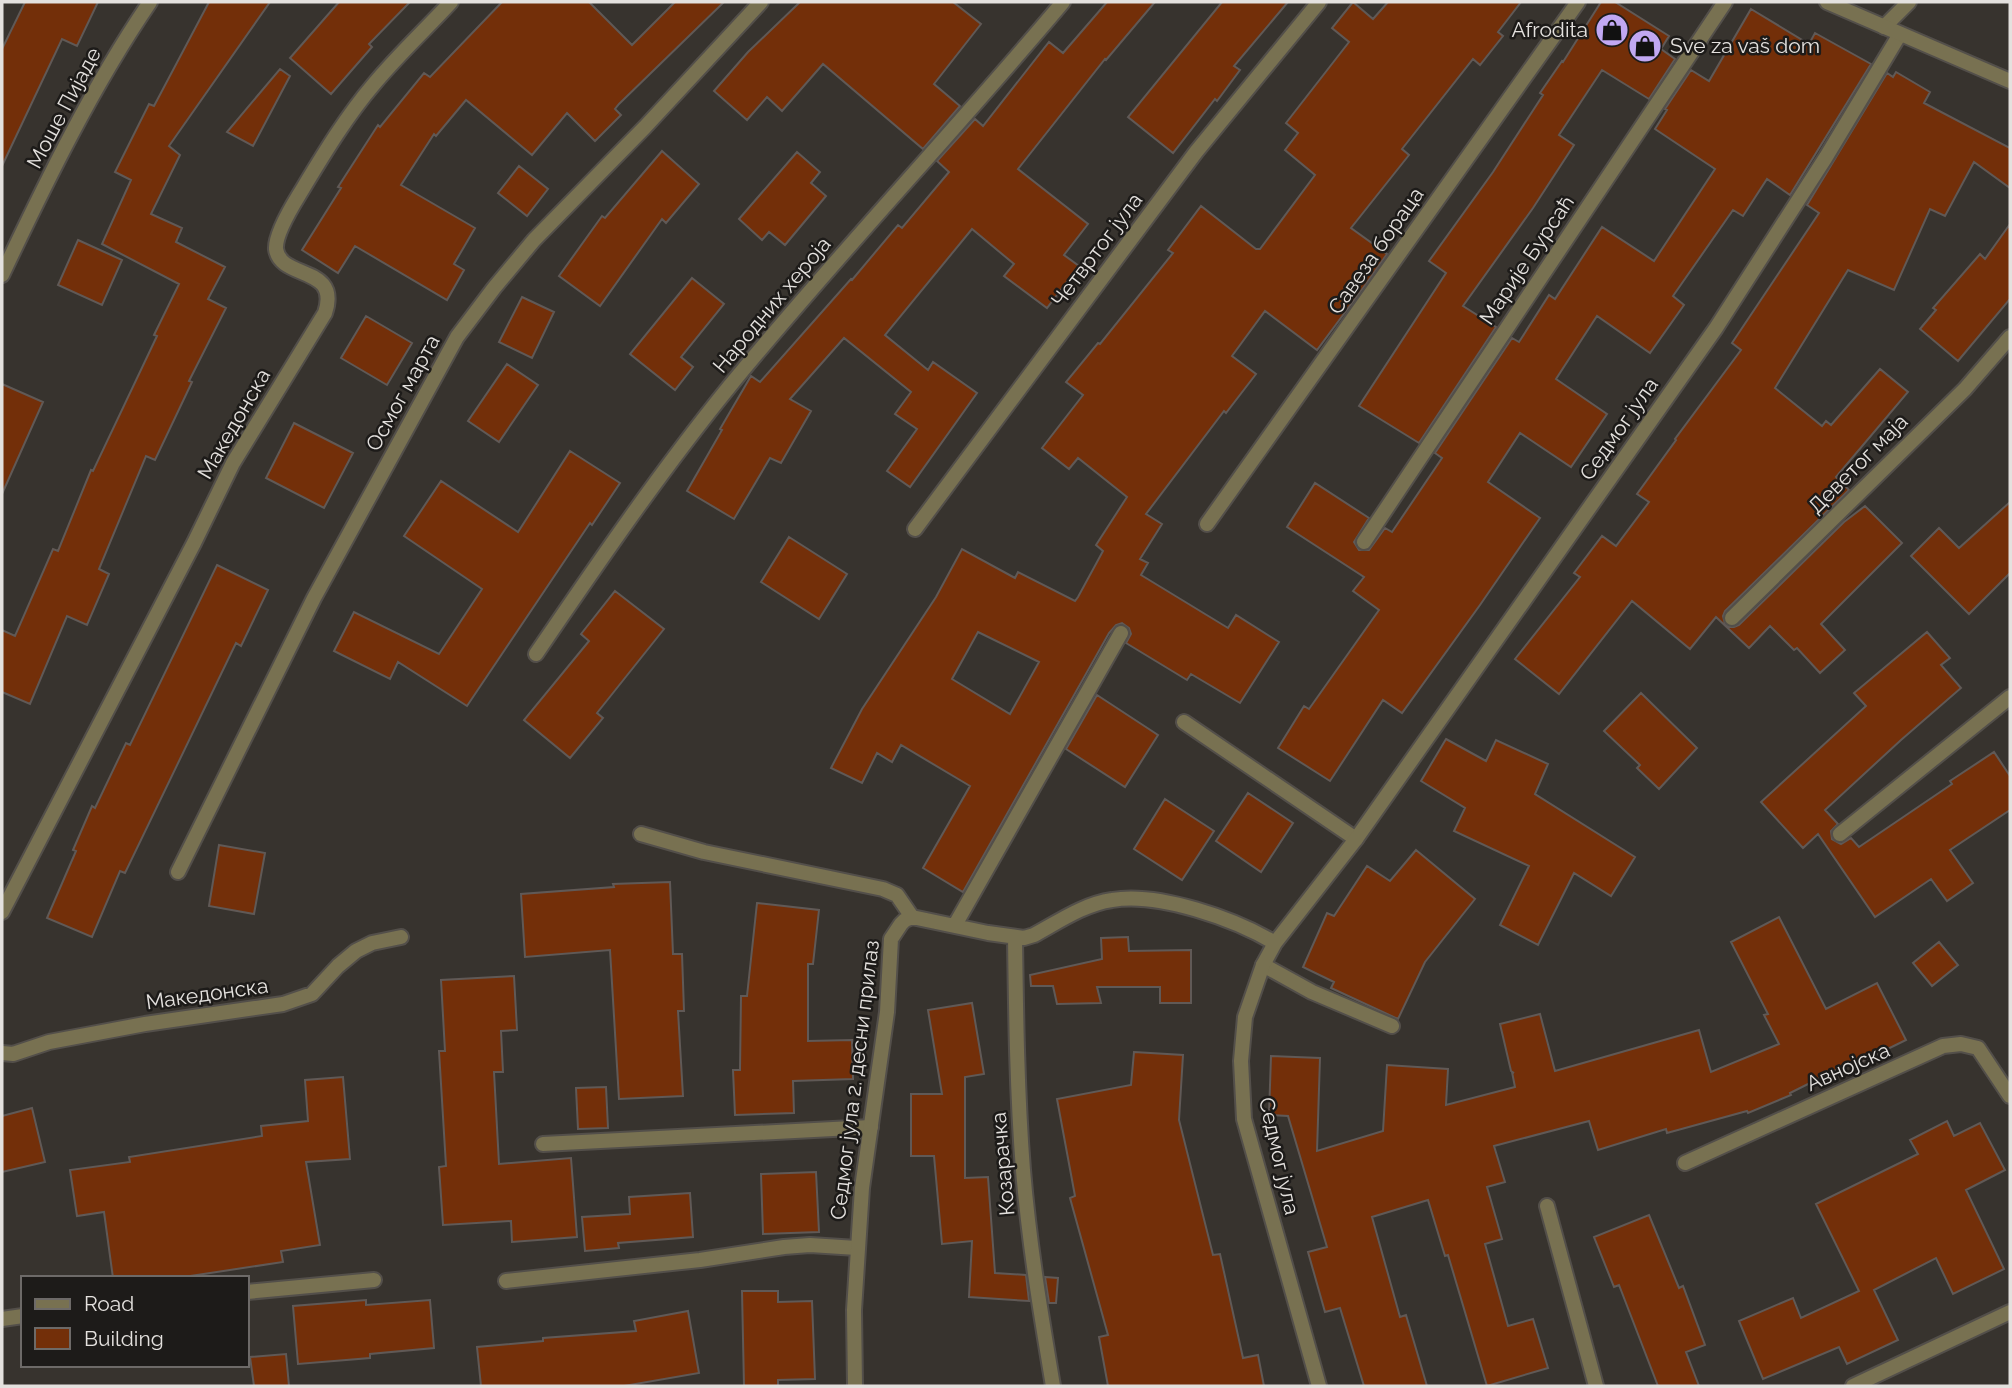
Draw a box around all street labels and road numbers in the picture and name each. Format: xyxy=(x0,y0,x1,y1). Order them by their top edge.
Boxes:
street label: Моше Пијаде xyxy=(21,43,106,172)
street label: Савеза бораца xyxy=(1323,182,1429,319)
street label: Четвртог јула xyxy=(1046,188,1147,312)
street label: Марије Бурсаћ xyxy=(1474,190,1579,329)
street label: Народних хероја xyxy=(708,232,836,378)
street label: Осмог марта xyxy=(360,330,445,455)
street label: Македонска xyxy=(192,364,275,483)
street label: Седмог јула xyxy=(1574,373,1663,485)
street label: Деветог маја xyxy=(1803,409,1913,519)
street label: Седмог јула 2. десни прилаз xyxy=(825,939,884,1221)
street label: Македонска xyxy=(144,973,270,1014)
street label: Авнојска xyxy=(1802,1037,1893,1096)
street label: Седмог јула xyxy=(1254,1095,1305,1217)
street label: Козарачка xyxy=(986,1111,1019,1217)

